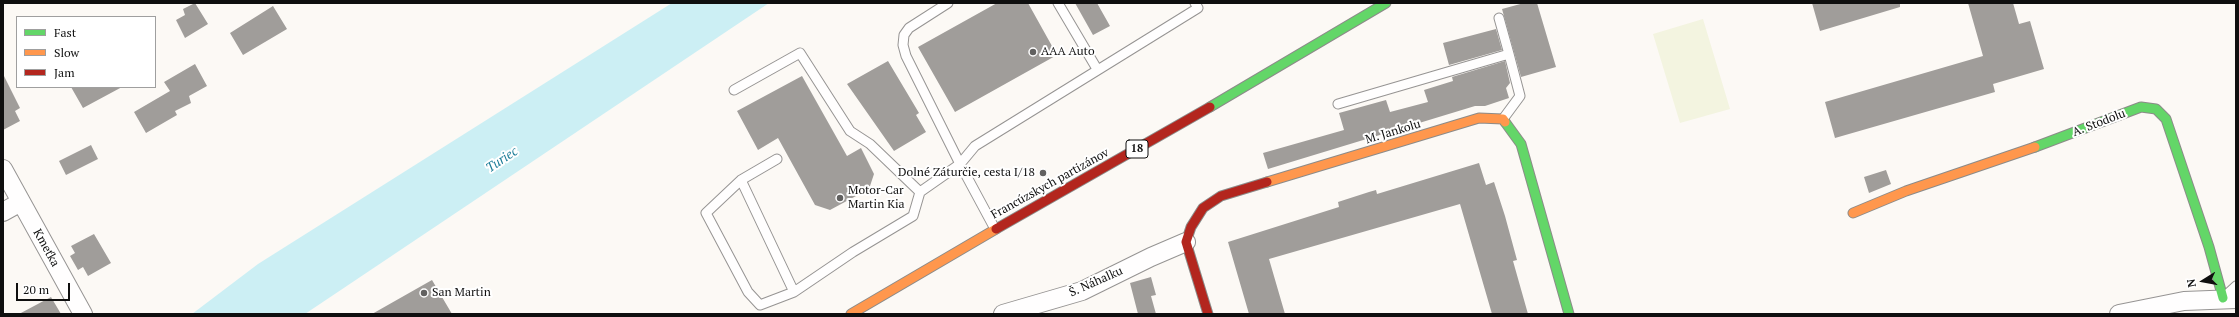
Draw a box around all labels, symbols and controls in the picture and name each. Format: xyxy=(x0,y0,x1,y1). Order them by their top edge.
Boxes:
legend xyxy=(16,16,156,88)
text: Fast xyxy=(54,25,76,40)
text: Slow xyxy=(54,45,79,60)
place label: AAA Auto xyxy=(1041,45,1095,59)
marker: AAA Auto xyxy=(1028,47,1038,57)
text: Jam xyxy=(54,65,75,80)
street label: A. Stodolu xyxy=(2070,106,2128,140)
street label: M. Jankolu xyxy=(1364,117,1422,147)
road number: 18 xyxy=(1126,140,1148,158)
water label: Turiec xyxy=(483,144,521,176)
street label: Francúzskych partizánov xyxy=(989,146,1111,222)
place label: Dolné Záturčie, cesta I/18 xyxy=(898,166,1035,180)
marker: Dolné Záturčie, cesta I/18 xyxy=(1038,168,1048,178)
place label: Motor-Car Martin Kia xyxy=(848,184,905,212)
marker: Motor-Car Martin Kia xyxy=(835,193,845,203)
street label: Kmeťka xyxy=(30,227,62,269)
north arrow xyxy=(2183,261,2223,301)
street label: Š. Náhalku xyxy=(1067,264,1125,300)
scale bar xyxy=(18,275,72,301)
text: N xyxy=(2184,278,2199,289)
text: 20 m xyxy=(23,282,49,297)
place label: San Martin xyxy=(432,286,491,300)
marker: San Martin xyxy=(419,288,429,298)

